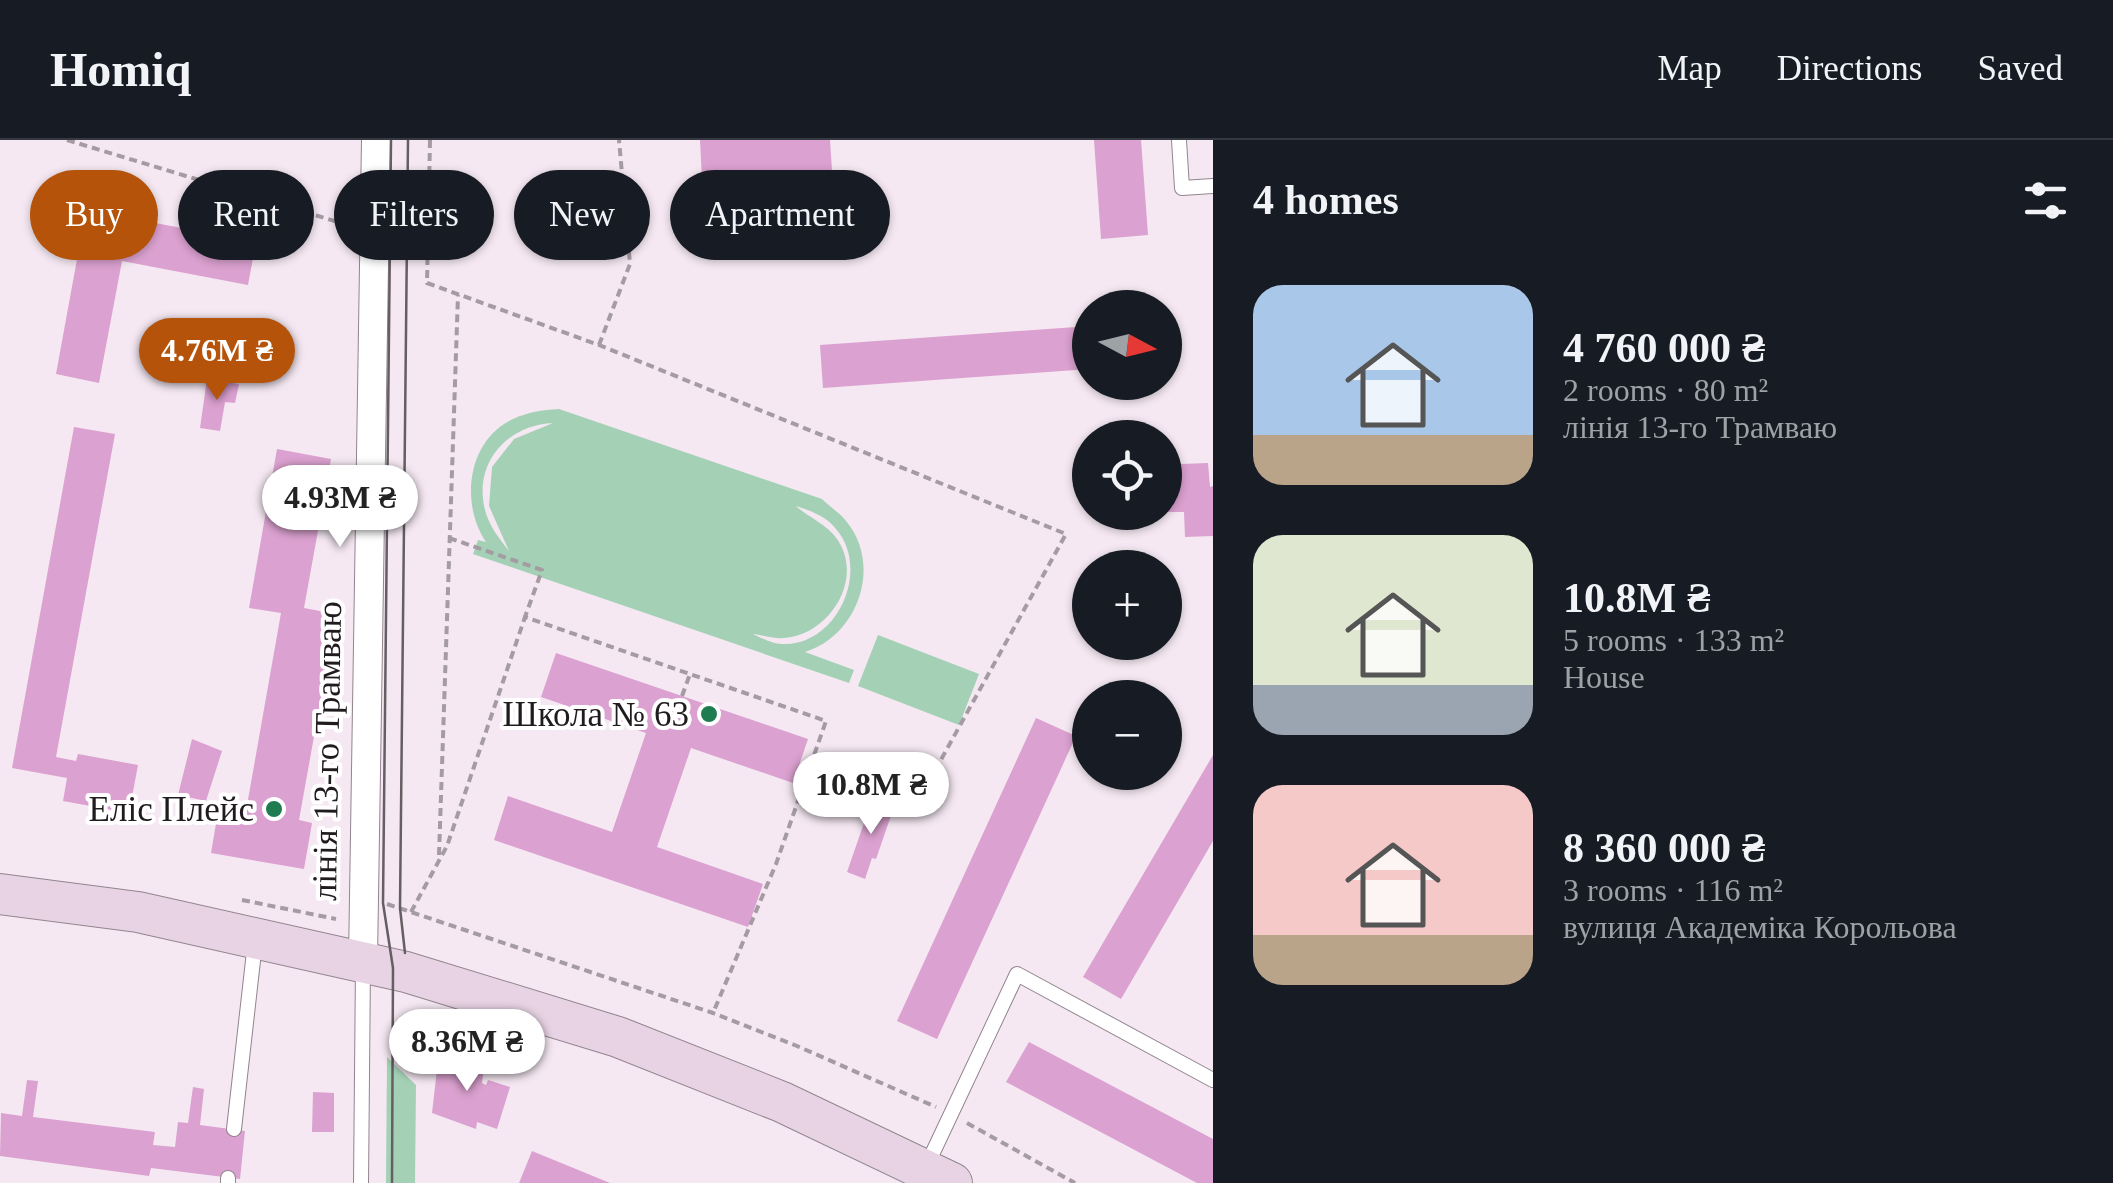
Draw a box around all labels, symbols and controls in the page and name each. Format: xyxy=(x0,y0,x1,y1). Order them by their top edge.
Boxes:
text: Homiq xyxy=(50,43,191,96)
text: Map xyxy=(1658,49,1722,88)
text: Directions xyxy=(1777,49,1922,88)
text: Saved xyxy=(1977,49,2063,88)
chip: Buy xyxy=(30,170,158,260)
chip: Rent xyxy=(178,170,314,260)
chip: Filters xyxy=(334,170,494,260)
chip: New xyxy=(514,170,650,260)
chip: Apartment xyxy=(670,170,890,260)
icon: filters xyxy=(2018,173,2073,228)
text: 4 homes xyxy=(1253,177,1399,223)
north arrow xyxy=(1072,290,1182,400)
map controls xyxy=(1072,290,1182,790)
pin: 4.76M ₴ xyxy=(125,318,309,403)
icon: home xyxy=(1333,325,1453,445)
text: 4 760 000 ₴ xyxy=(1563,325,1765,371)
text: 4.76M ₴ xyxy=(161,332,273,368)
text: 2 rooms · 80 m² xyxy=(1563,372,1768,408)
text: лінія 13-го Трамваю xyxy=(1563,409,1837,445)
button: locate xyxy=(1072,420,1182,530)
pin: 4.93M ₴ xyxy=(248,465,432,550)
text: 4.93M ₴ xyxy=(284,479,396,515)
button: + xyxy=(1072,550,1182,660)
icon: home xyxy=(1333,575,1453,695)
text: 10.8M ₴ xyxy=(1563,575,1710,621)
street label: лінія 13-го Трамваю xyxy=(305,601,349,901)
text: 5 rooms · 133 m² xyxy=(1563,622,1784,658)
text: House xyxy=(1563,659,1645,695)
button: − xyxy=(1072,680,1182,790)
place label: Школа № 63 xyxy=(503,695,689,734)
marker: Школа № 63 xyxy=(698,703,720,725)
pin: 10.8M ₴ xyxy=(779,752,963,837)
text: 10.8M ₴ xyxy=(815,766,927,802)
place label: Еліс Плейс xyxy=(89,790,254,829)
marker: Еліс Плейс xyxy=(263,798,285,820)
icon: home xyxy=(1333,825,1453,945)
text: 8 360 000 ₴ xyxy=(1563,825,1765,871)
text: 3 rooms · 116 m² xyxy=(1563,872,1783,908)
text: вулиця Академіка Корольова xyxy=(1563,909,1957,945)
pin: 8.36M ₴ xyxy=(375,1009,559,1094)
text: 8.36M ₴ xyxy=(411,1023,523,1059)

